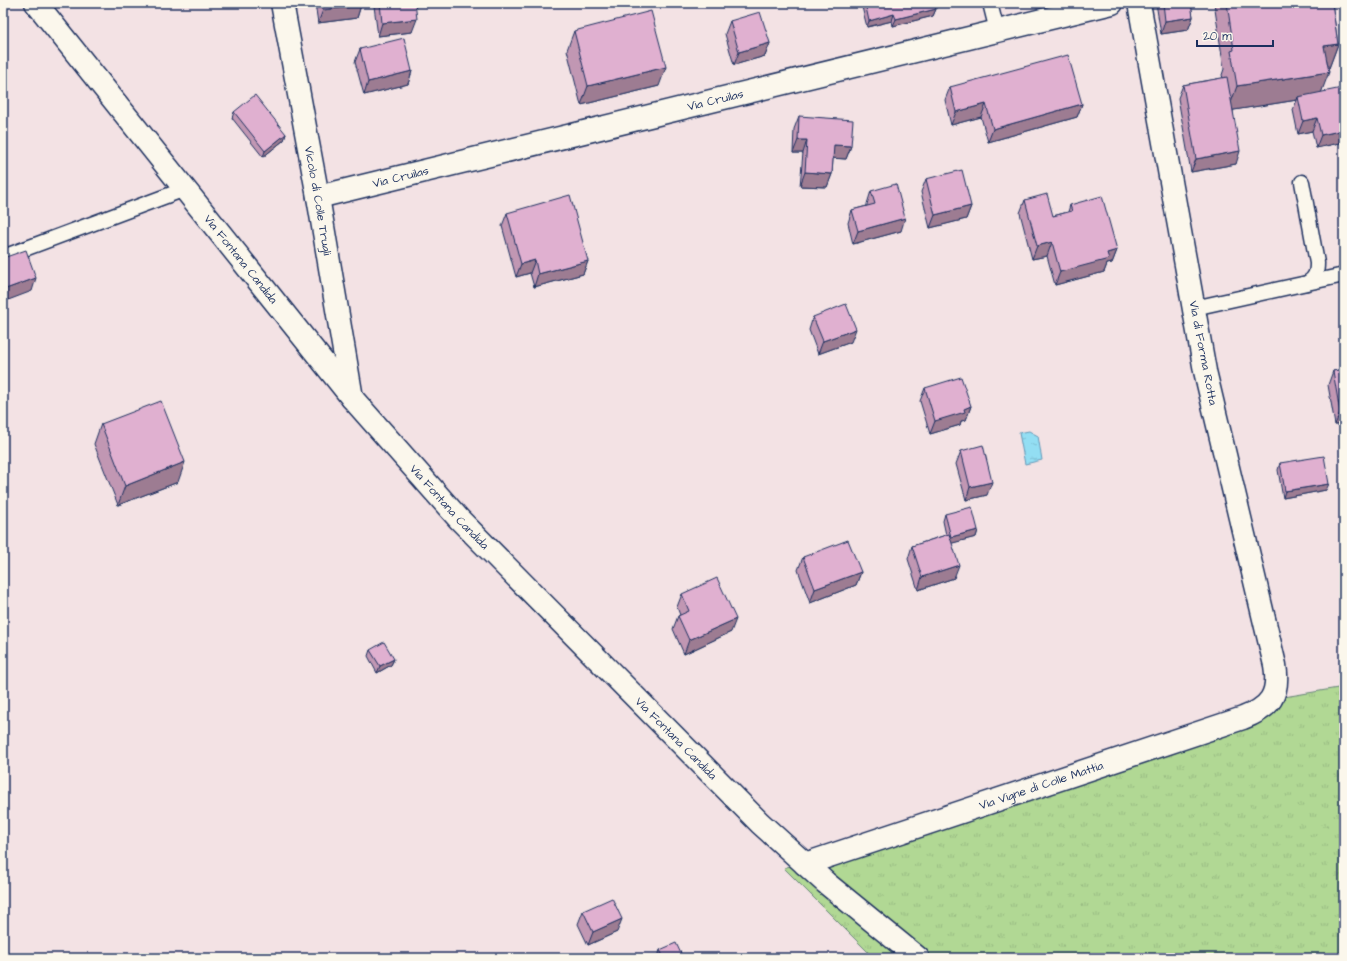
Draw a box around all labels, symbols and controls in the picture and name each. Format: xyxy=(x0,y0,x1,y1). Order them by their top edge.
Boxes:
scale bar xyxy=(1197,22,1273,48)
text: 20 m xyxy=(1203,28,1232,45)
street label: Via Cruilas xyxy=(685,85,745,115)
street label: Vicolo di Colle Trugli xyxy=(300,145,336,257)
street label: Via Cruilas xyxy=(371,162,430,192)
street label: Via Fontana Candida xyxy=(200,211,282,307)
street label: Via di Forma Rotta xyxy=(1185,299,1221,407)
street label: Via Fontana Candida xyxy=(406,461,493,553)
street label: Via Fontana Candida xyxy=(631,693,721,783)
street label: Via Vigne di Colle Mattia xyxy=(977,757,1106,814)

